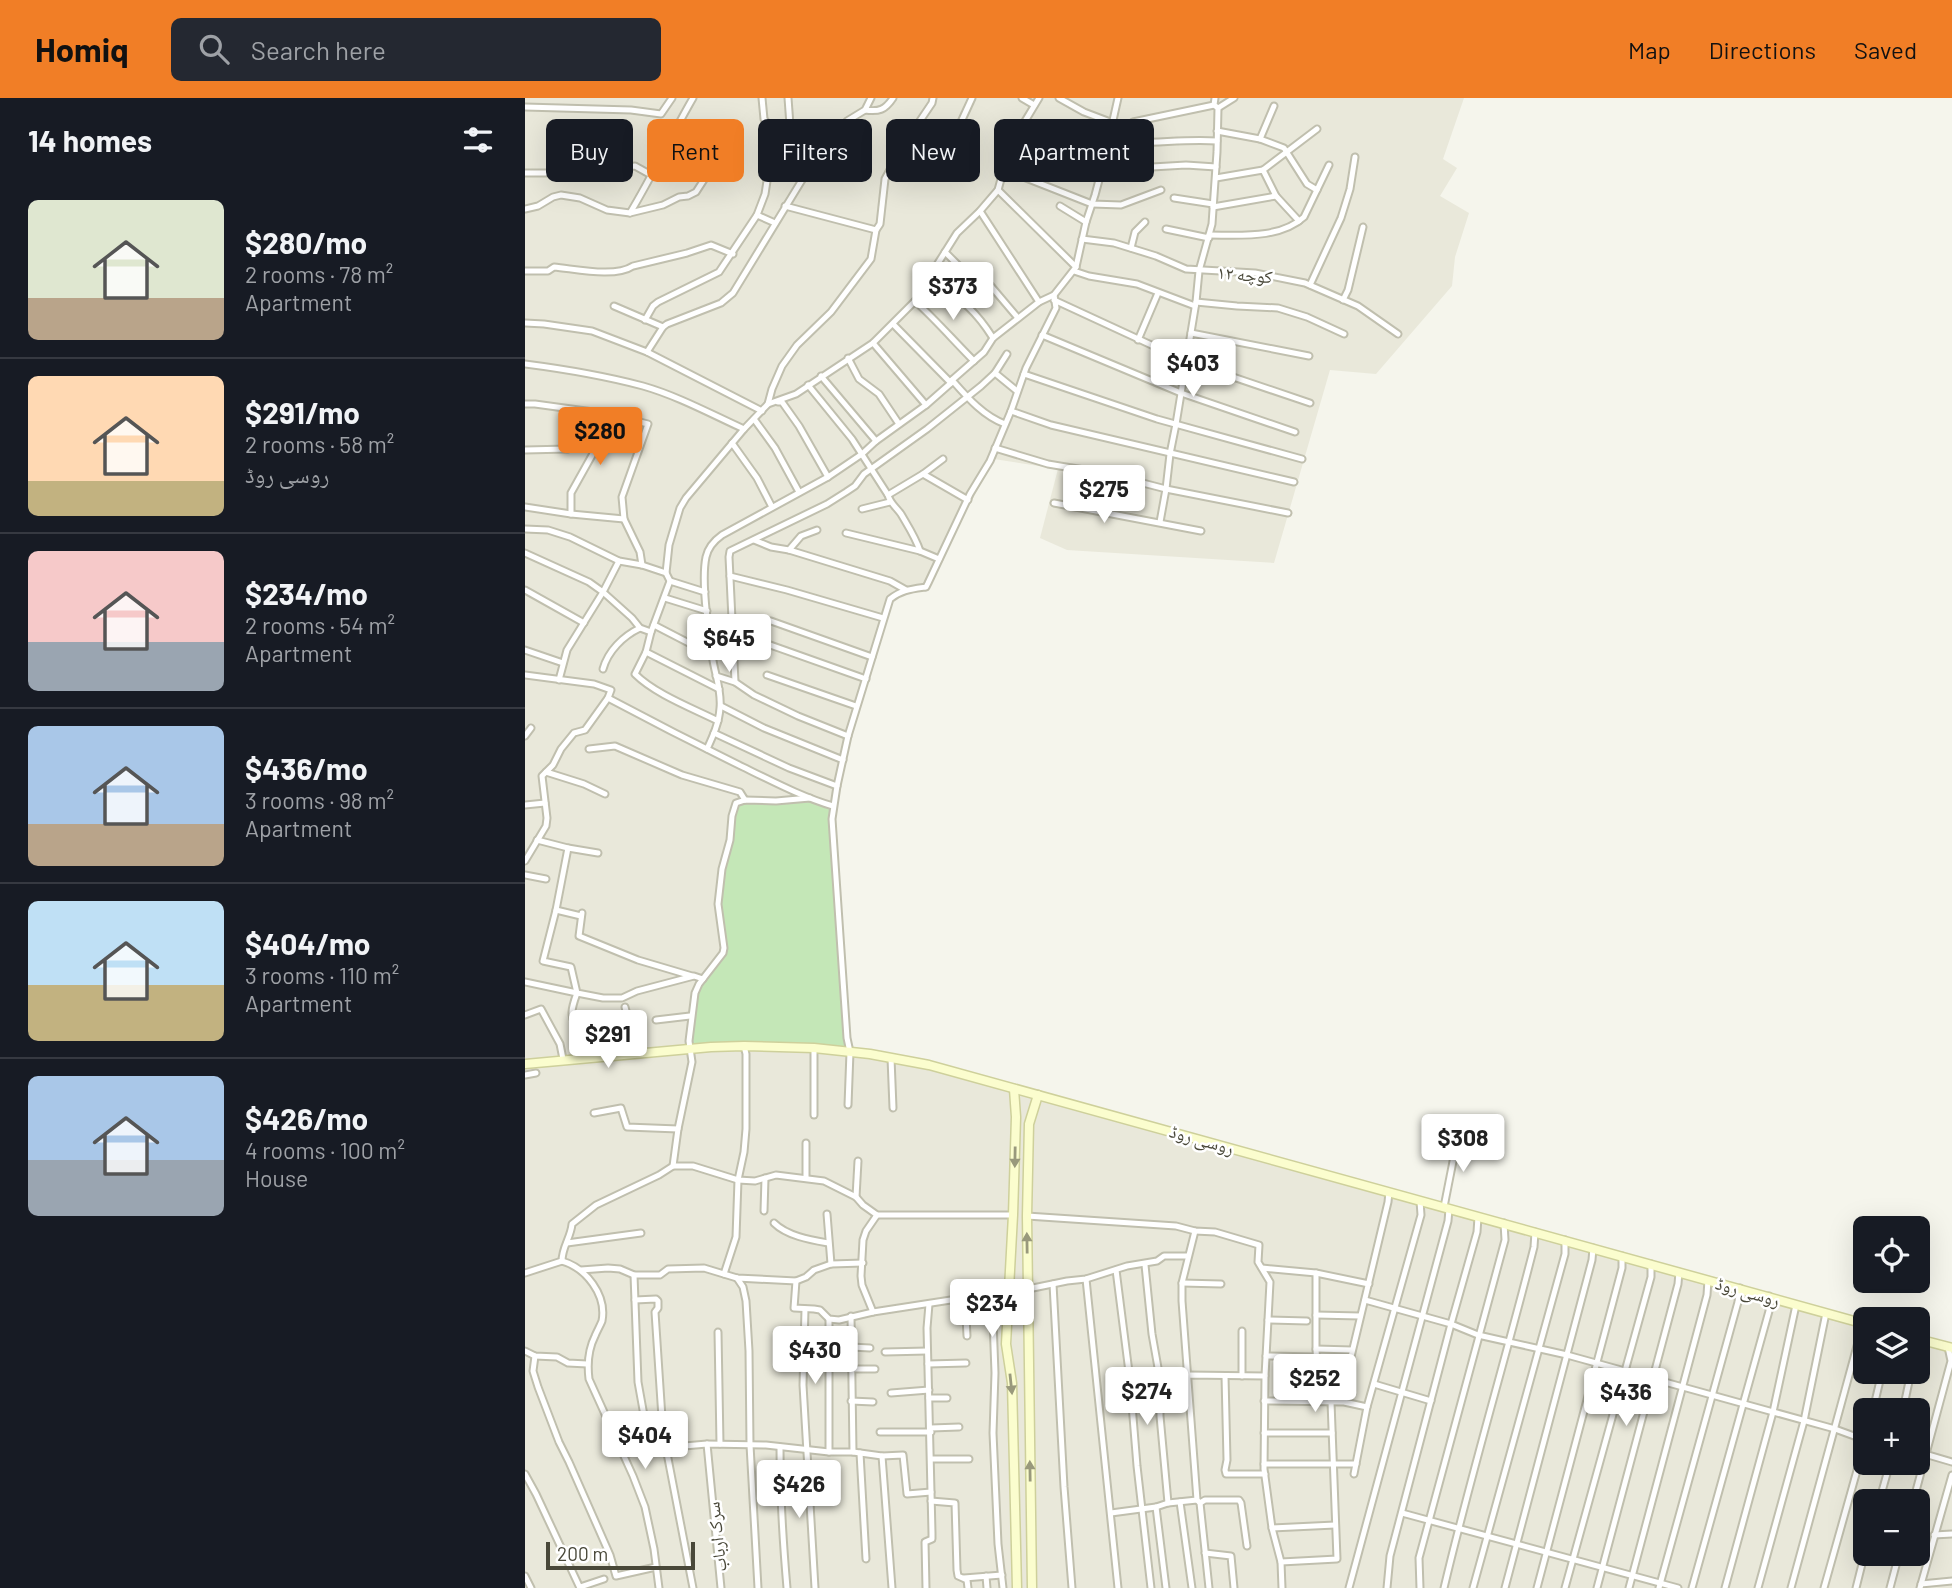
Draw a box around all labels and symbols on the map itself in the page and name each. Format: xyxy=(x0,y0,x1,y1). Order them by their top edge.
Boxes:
street label: کوچه ۱۲ xyxy=(1216,261,1274,288)
pin: $373 xyxy=(912,262,994,322)
pin: $403 xyxy=(1152,340,1234,399)
pin: $280 xyxy=(559,408,641,467)
pin: $275 xyxy=(1063,466,1145,525)
pin: $645 xyxy=(688,614,770,674)
pin: $291 xyxy=(567,1010,649,1070)
pin: $308 xyxy=(1422,1114,1504,1174)
street label: روسی روڈ xyxy=(1167,1119,1237,1160)
one-way arrow xyxy=(1009,1146,1020,1168)
one-way arrow xyxy=(1021,1232,1033,1254)
street label: روسی روڈ xyxy=(1713,1271,1783,1312)
pin: $234 xyxy=(951,1280,1033,1339)
pin: $430 xyxy=(774,1326,856,1386)
pin: $252 xyxy=(1274,1354,1356,1414)
pin: $274 xyxy=(1106,1368,1188,1427)
pin: $436 xyxy=(1585,1368,1667,1428)
one-way arrow xyxy=(1006,1373,1017,1395)
pin: $404 xyxy=(604,1412,686,1471)
pin: $426 xyxy=(758,1460,840,1520)
one-way arrow xyxy=(1025,1460,1036,1482)
street label: سرک ارباب xyxy=(701,1501,731,1573)
scale bar xyxy=(546,1539,695,1571)

